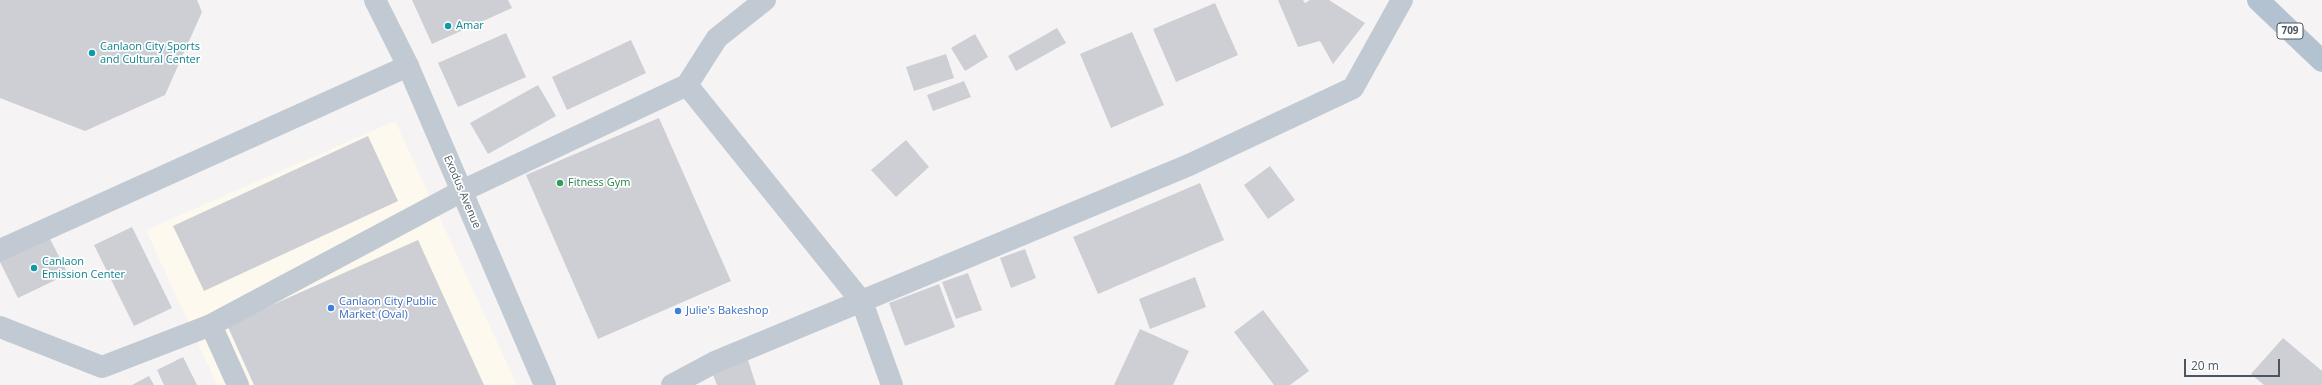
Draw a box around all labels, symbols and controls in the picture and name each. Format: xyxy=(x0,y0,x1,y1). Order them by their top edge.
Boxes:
place label: Amar xyxy=(456,19,484,33)
marker: Amar xyxy=(443,21,453,31)
road number: 709 xyxy=(2277,23,2303,39)
place label: Canlaon City Sports and Cultural Center xyxy=(100,40,200,66)
marker: Canlaon City Sports and Cultural Center xyxy=(87,48,97,58)
street label: Exodus Avenue xyxy=(441,153,483,231)
place label: Fitness Gym xyxy=(568,176,630,190)
marker: Fitness Gym xyxy=(555,178,565,188)
place label: Canlaon Emission Center xyxy=(42,255,125,281)
marker: Canlaon Emission Center xyxy=(29,263,39,273)
place label: Canlaon City Public Market (Oval) xyxy=(339,295,437,321)
marker: Canlaon City Public Market (Oval) xyxy=(326,303,336,313)
place label: Julie's Bakeshop xyxy=(686,304,768,318)
marker: Julie's Bakeshop xyxy=(673,306,683,316)
scale bar xyxy=(2186,351,2282,377)
text: 20 m xyxy=(2191,357,2219,374)

